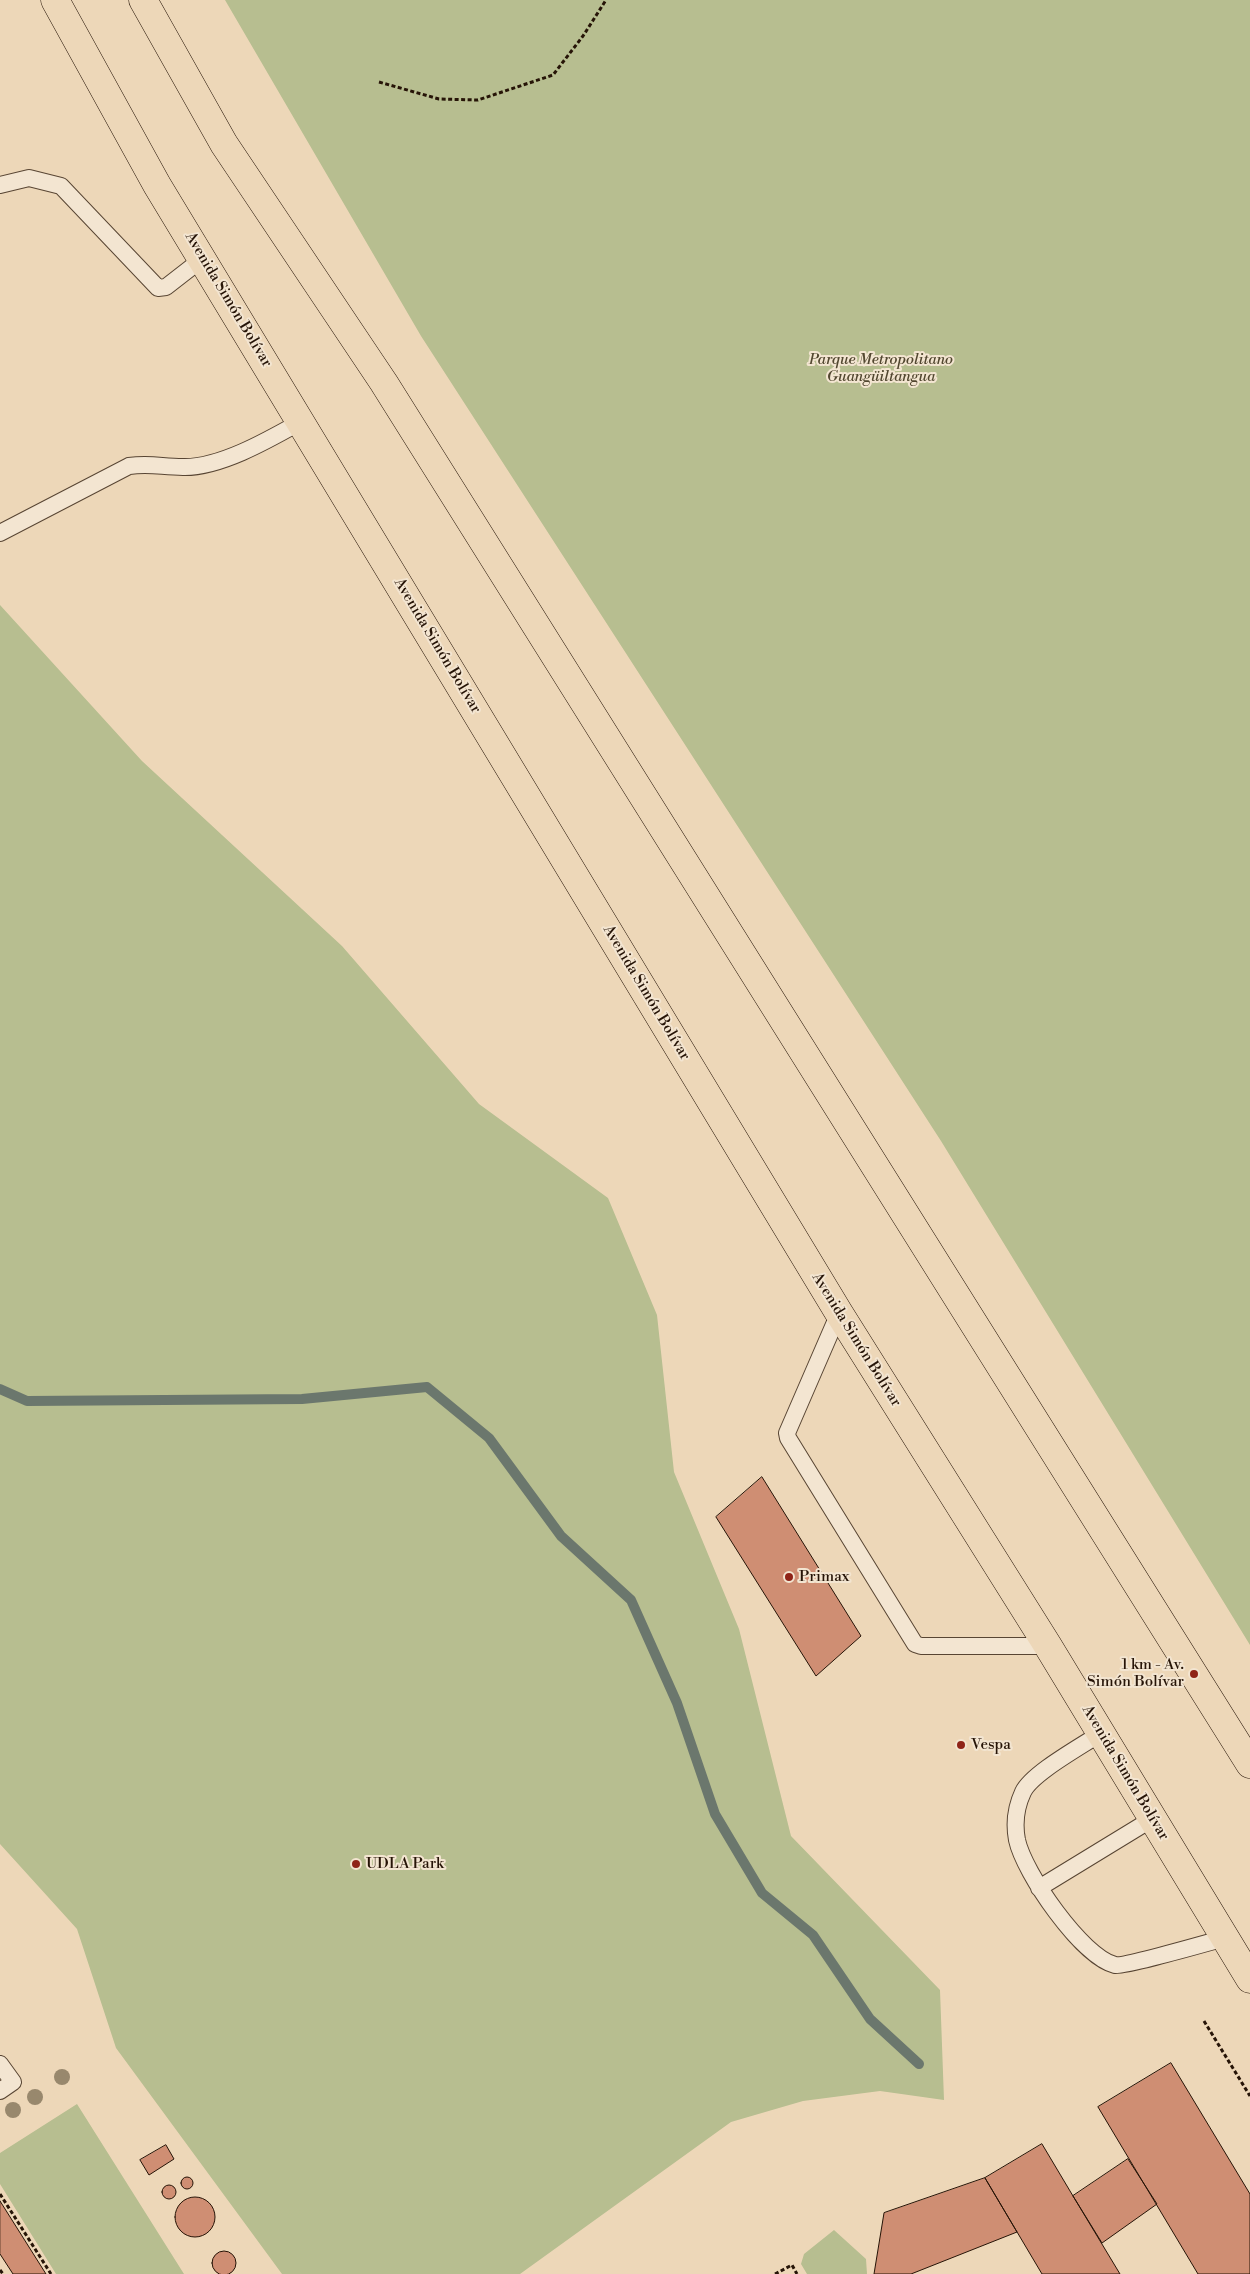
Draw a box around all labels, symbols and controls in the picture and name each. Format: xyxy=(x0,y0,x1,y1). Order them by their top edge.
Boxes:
street label: Avenida Simón Bolívar xyxy=(181,229,275,371)
park label: Parque Metropolitano Guangüiltangua xyxy=(809,351,953,386)
street label: Avenida Simón Bolívar xyxy=(390,575,484,717)
street label: Avenida Simón Bolívar xyxy=(599,922,693,1064)
street label: Avenida Simón Bolívar xyxy=(807,1270,905,1410)
place label: Primax xyxy=(799,1568,849,1586)
marker: Primax xyxy=(783,1571,795,1583)
place label: 1 km - Av. Simón Bolívar xyxy=(1087,1656,1184,1691)
marker: 1 km - Av. Simón Bolívar xyxy=(1188,1668,1200,1680)
street label: Avenida Simón Bolívar xyxy=(1078,1702,1172,1844)
place label: Vespa xyxy=(971,1736,1011,1754)
marker: Vespa xyxy=(955,1739,967,1751)
place label: UDLA Park xyxy=(366,1855,444,1873)
marker: UDLA Park xyxy=(350,1858,362,1870)

